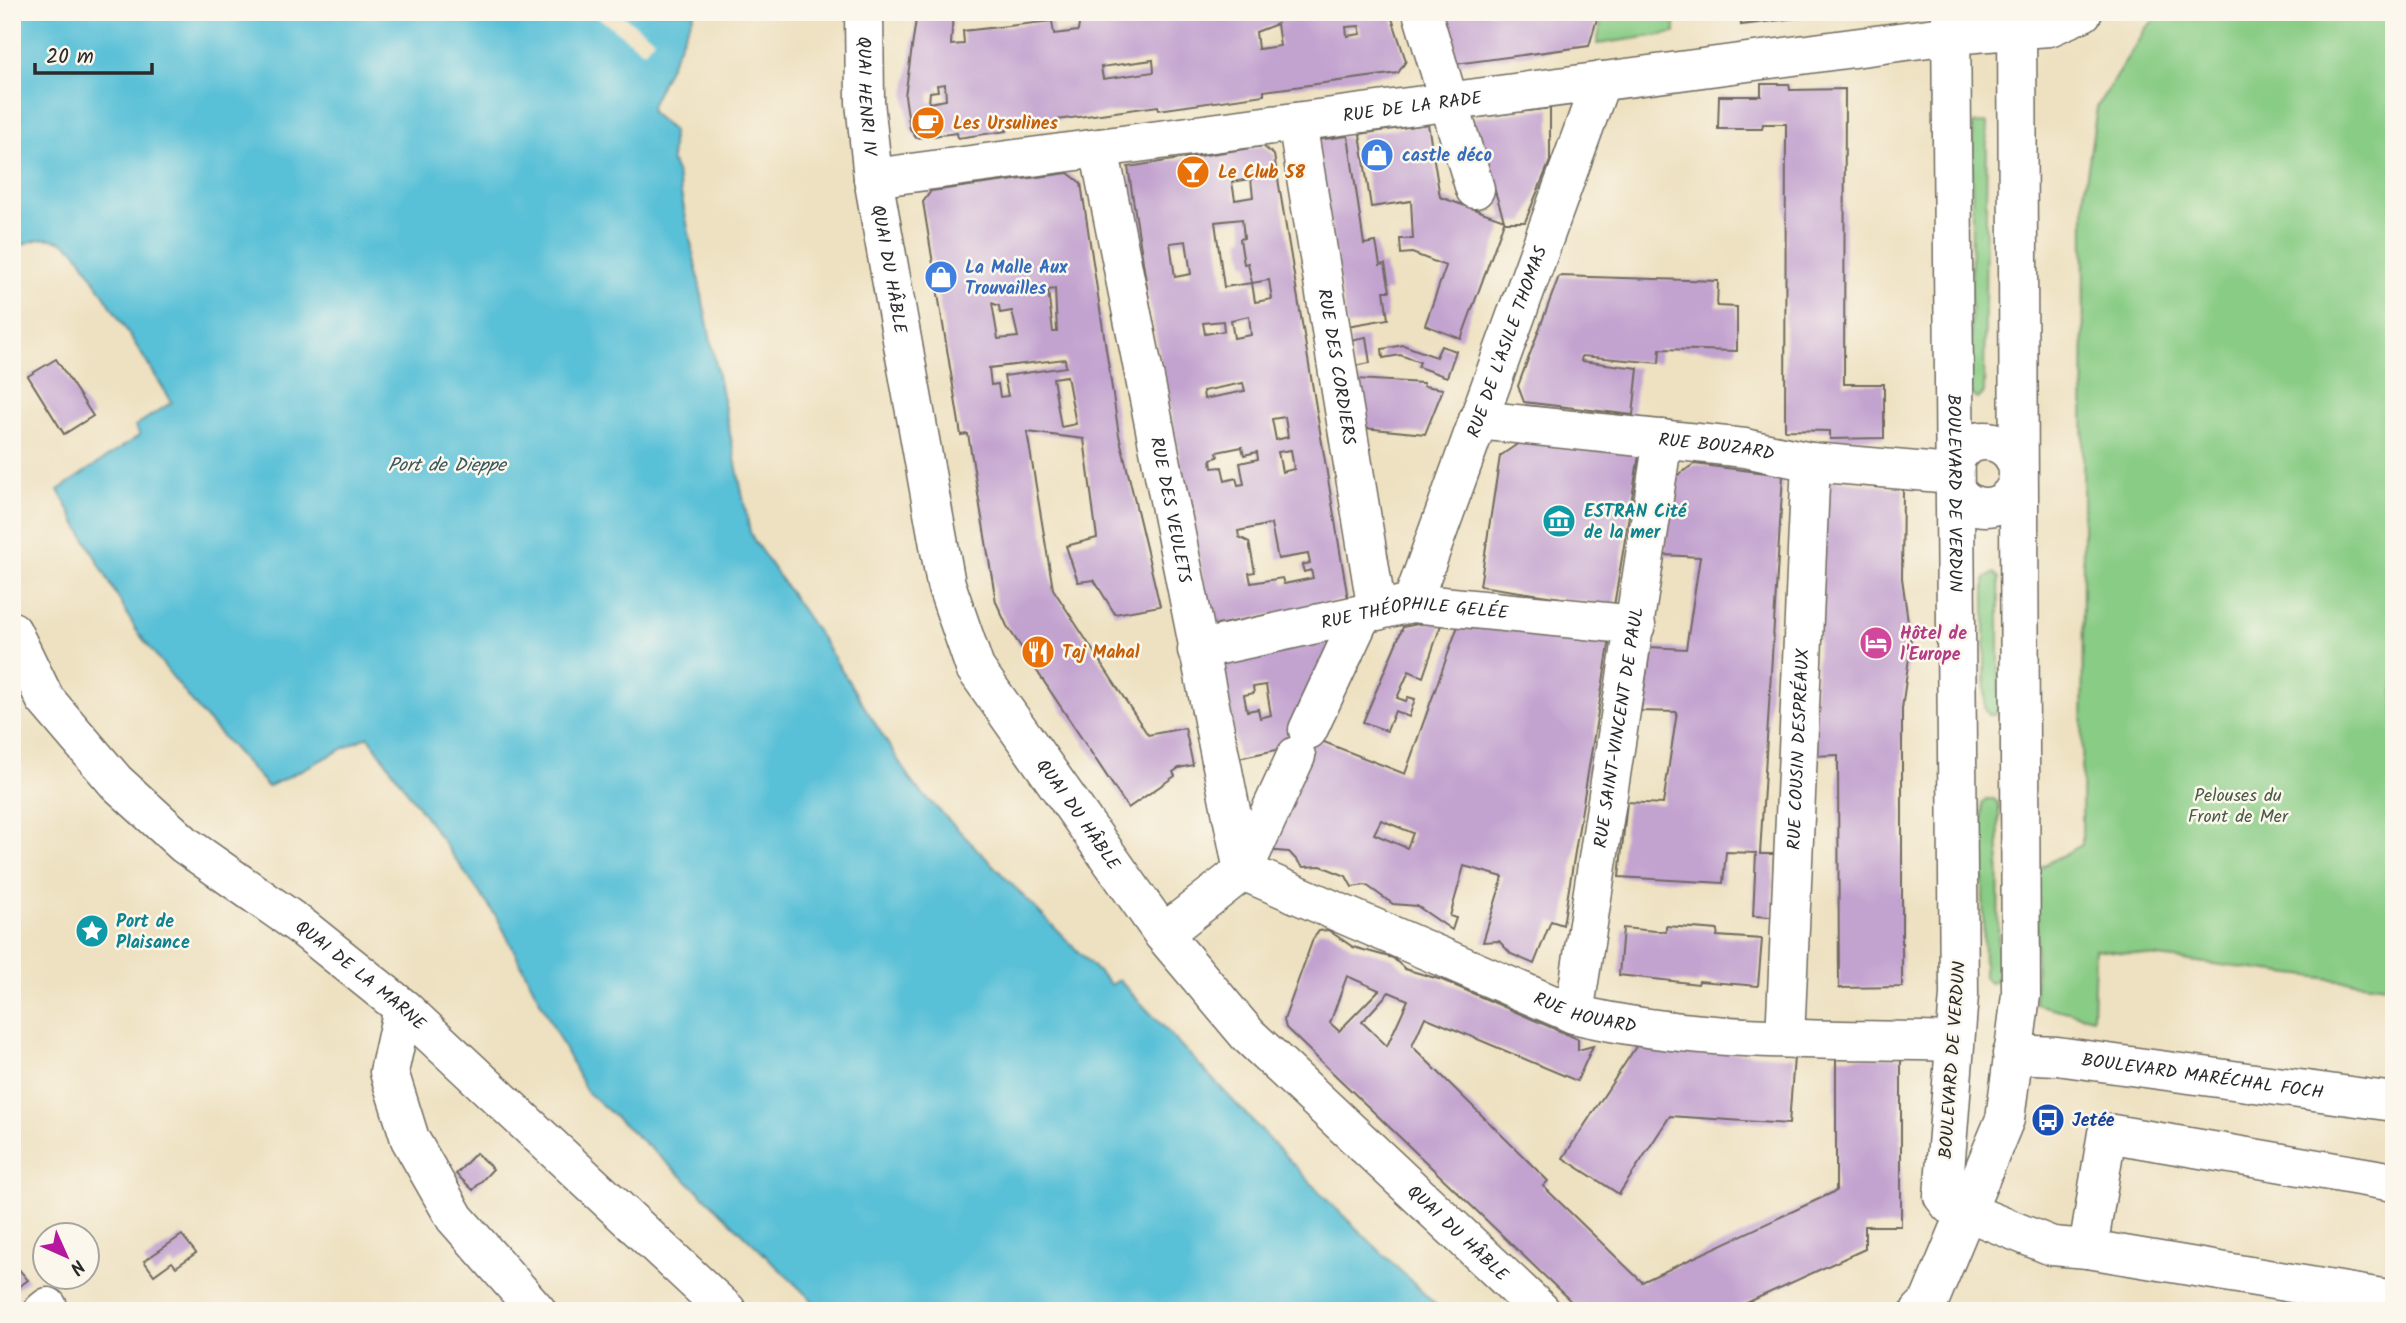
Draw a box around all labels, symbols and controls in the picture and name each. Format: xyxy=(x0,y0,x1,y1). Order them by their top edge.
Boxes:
scale bar xyxy=(35,32,152,76)
street label: QUAI HENRI IV xyxy=(848,36,884,158)
text: 20 m xyxy=(46,41,94,74)
street label: RUE DE LA RADE xyxy=(1341,84,1484,132)
cafe icon: Les Ursulines xyxy=(909,104,947,142)
place label: Les Ursulines xyxy=(953,110,1059,139)
shop icon: castle déco xyxy=(1358,136,1396,174)
place label: castle déco xyxy=(1402,142,1492,171)
bar icon: Le Club 58 xyxy=(1174,153,1212,191)
place label: Le Club 58 xyxy=(1218,159,1305,188)
street label: QUAI DU HÂBLE xyxy=(862,203,914,337)
street label: RUE DE L'ASILE THOMAS xyxy=(1460,242,1556,442)
place label: La Malle Aux Trouvailles xyxy=(965,254,1068,304)
shop icon: La Malle Aux Trouvailles xyxy=(922,258,960,296)
street label: RUE DES CORDIERS xyxy=(1308,287,1363,448)
street label: BOULEVARD DE VERDUN xyxy=(1938,394,1969,592)
street label: RUE BOUZARD xyxy=(1657,426,1777,470)
street label: RUE DES VEULETS xyxy=(1141,435,1198,586)
water label: Port de Dieppe xyxy=(388,451,508,481)
place label: ESTRAN Cité de la mer xyxy=(1584,498,1687,548)
museum icon: ESTRAN Cité de la mer xyxy=(1540,502,1578,540)
street label: RUE THÉOPHILE GELÉE xyxy=(1318,590,1510,638)
street label: RUE SAINT-VINCENT DE PAUL xyxy=(1587,605,1653,850)
place label: Hôtel de l'Europe xyxy=(1900,620,1967,670)
hotel icon: Hôtel de l'Europe xyxy=(1857,624,1895,662)
restaurant icon: Taj Mahal xyxy=(1019,633,1057,671)
place label: Taj Mahal xyxy=(1062,639,1140,668)
street label: RUE COUSIN DESPRÉAUX xyxy=(1780,647,1819,851)
street label: QUAI DU HÂBLE xyxy=(1028,754,1127,877)
park label: Pelouses du Front de Mer xyxy=(2188,782,2289,832)
place label: Port de Plaisance xyxy=(116,908,190,958)
place icon: Port de Plaisance xyxy=(73,912,111,950)
street label: QUAI DE LA MARNE xyxy=(288,914,432,1039)
street label: BOULEVARD DE VERDUN xyxy=(1932,960,1975,1160)
street label: RUE HOUARD xyxy=(1529,985,1639,1042)
street label: BOULEVARD MARÉCHAL FOCH xyxy=(2080,1046,2325,1108)
bus stop icon: Jetée xyxy=(2029,1101,2067,1139)
place label: Jetée xyxy=(2072,1107,2115,1136)
street label: QUAI DU HÂBLE xyxy=(1399,1179,1515,1290)
north arrow xyxy=(32,1222,102,1292)
text: N xyxy=(62,1252,91,1281)

